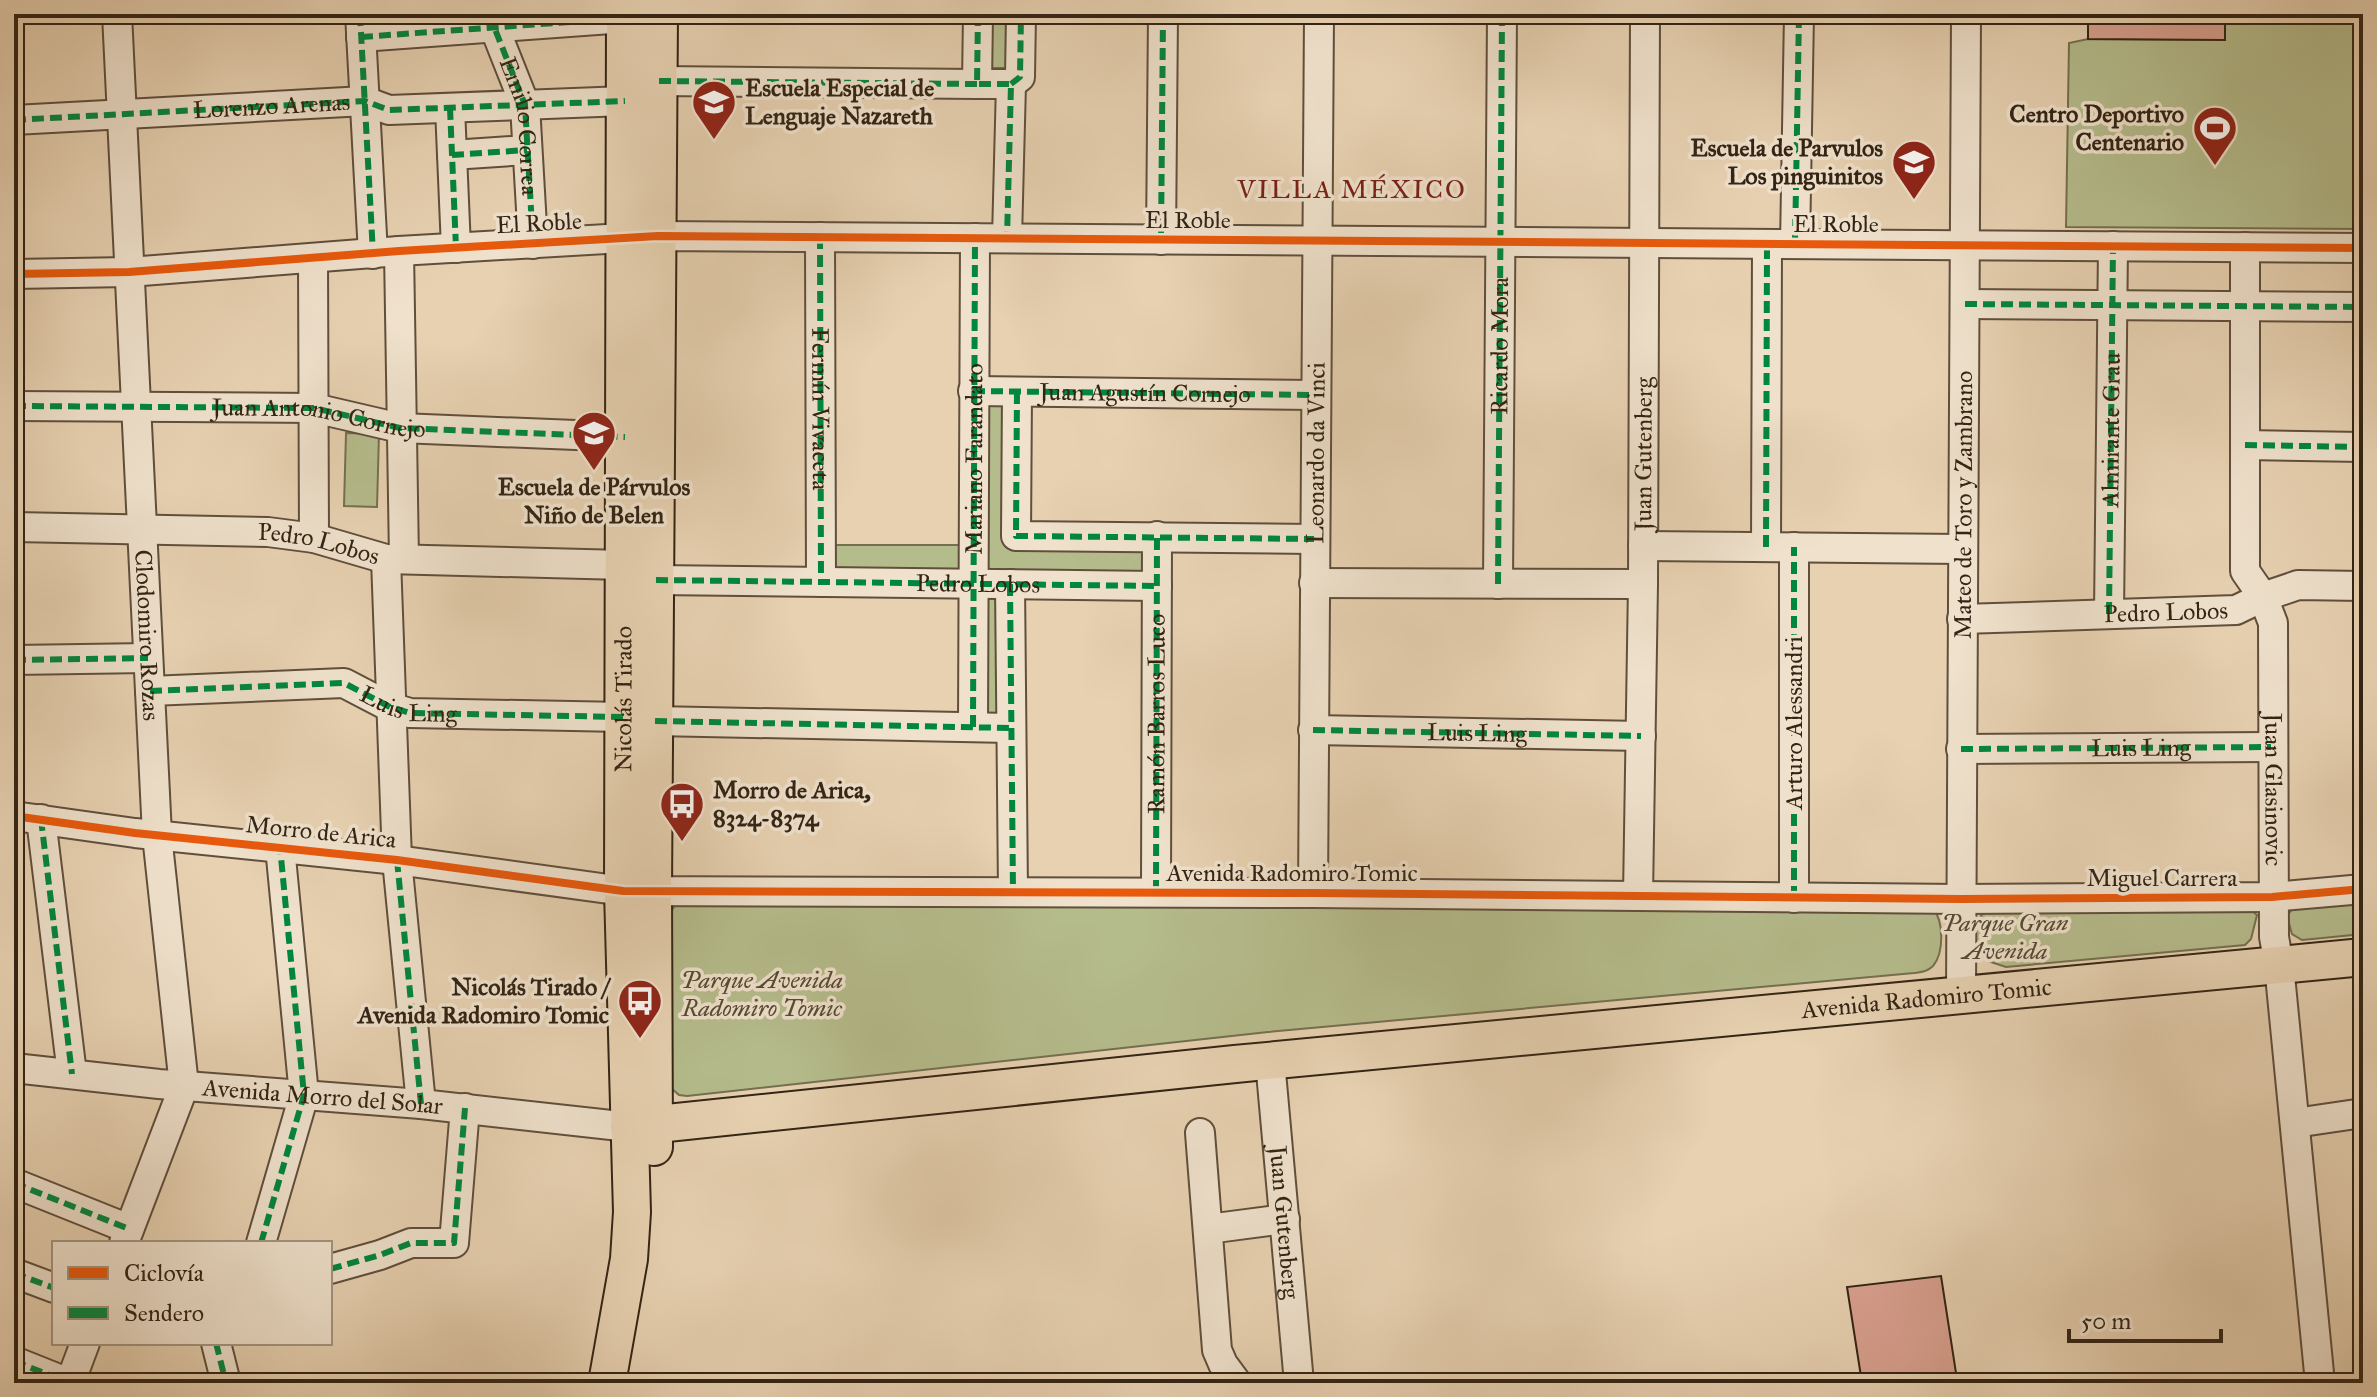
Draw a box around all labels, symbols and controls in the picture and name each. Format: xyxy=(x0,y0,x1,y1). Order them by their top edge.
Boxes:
street label: Emilio Correa xyxy=(493,53,545,197)
place label: Escuela Especial de Lenguaje Nazareth xyxy=(745,73,934,131)
school or university icon: Escuela Especial de Lenguaje Nazareth xyxy=(690,78,738,141)
street label: Lorenzo Arenas xyxy=(192,87,351,125)
place label: Centro Deportivo Centenario xyxy=(2009,99,2184,157)
sports icon: Centro Deportivo Centenario xyxy=(2191,104,2239,167)
place label: Escuela de Parvulos Los pinguinitos xyxy=(1691,133,1883,191)
school or university icon: Escuela de Parvulos Los pinguinitos xyxy=(1890,138,1938,201)
district label: VILLA MÉXICO xyxy=(1236,173,1467,205)
street label: El Roble xyxy=(1145,205,1231,235)
street label: El Roble xyxy=(495,206,583,240)
street label: El Roble xyxy=(1793,209,1879,239)
street label: Ricardo Mora xyxy=(1484,276,1515,415)
street label: Fermín Vivaceta xyxy=(805,328,836,491)
street label: Almirante Grau xyxy=(2095,352,2127,508)
street label: Leonardo da Vinci xyxy=(1300,362,1332,544)
street label: Mariano Farandato xyxy=(959,363,989,555)
street label: Mateo de Toro y Zambrano xyxy=(1948,371,1979,639)
street label: Juan Gutenberg xyxy=(1628,376,1659,534)
street label: Juan Agustín Cornejo xyxy=(1036,377,1251,409)
street label: Juan Antonio Cornejo xyxy=(209,392,426,444)
school or university icon: Escuela de Párvulos Niño de Belen xyxy=(570,409,618,472)
place label: Escuela de Párvulos Niño de Belen xyxy=(498,472,690,530)
street label: Pedro Lobos xyxy=(258,517,383,571)
street label: Clodomiro Rozas xyxy=(128,549,166,722)
street label: Pedro Lobos xyxy=(916,568,1040,600)
street label: Pedro Lobos xyxy=(2103,595,2228,629)
street label: Ramón Barros Luco xyxy=(1141,614,1172,814)
street label: Nicolás Tirado xyxy=(608,626,639,772)
street label: Arturo Alessandri xyxy=(1779,636,1809,811)
street label: Luis Ling xyxy=(355,679,458,729)
street label: Juan Glasinovic xyxy=(2258,710,2289,866)
street label: Luis Ling xyxy=(1427,717,1528,749)
street label: Luis Ling xyxy=(2091,733,2192,763)
place label: Morro de Arica, 8324-8374 xyxy=(713,775,871,833)
bus stop icon: Morro de Arica, 8324-8374 xyxy=(658,780,706,843)
street label: Morro de Arica xyxy=(244,809,399,855)
street label: Avenida Radomiro Tomic xyxy=(1165,858,1418,888)
street label: Miguel Carrera xyxy=(2087,863,2238,893)
park label: Parque Gran Avenida xyxy=(1942,908,2069,966)
park label: Parque Avenida Radomiro Tomic xyxy=(681,965,843,1023)
place label: Nicolás Tirado / Avenida Radomiro Tomic xyxy=(356,972,612,1030)
street label: Avenida Radomiro Tomic xyxy=(1799,972,2053,1025)
bus stop icon: Nicolás Tirado / Avenida Radomiro Tomic xyxy=(616,977,664,1040)
street label: Avenida Morro del Solar xyxy=(201,1072,444,1121)
street label: Juan Gutenberg xyxy=(1262,1141,1306,1301)
legend xyxy=(52,1241,332,1345)
text: Ciclovía xyxy=(124,1258,205,1288)
scale bar xyxy=(2069,1293,2221,1343)
text: Sendero xyxy=(124,1298,204,1328)
text: 50 m xyxy=(2081,1306,2131,1336)

